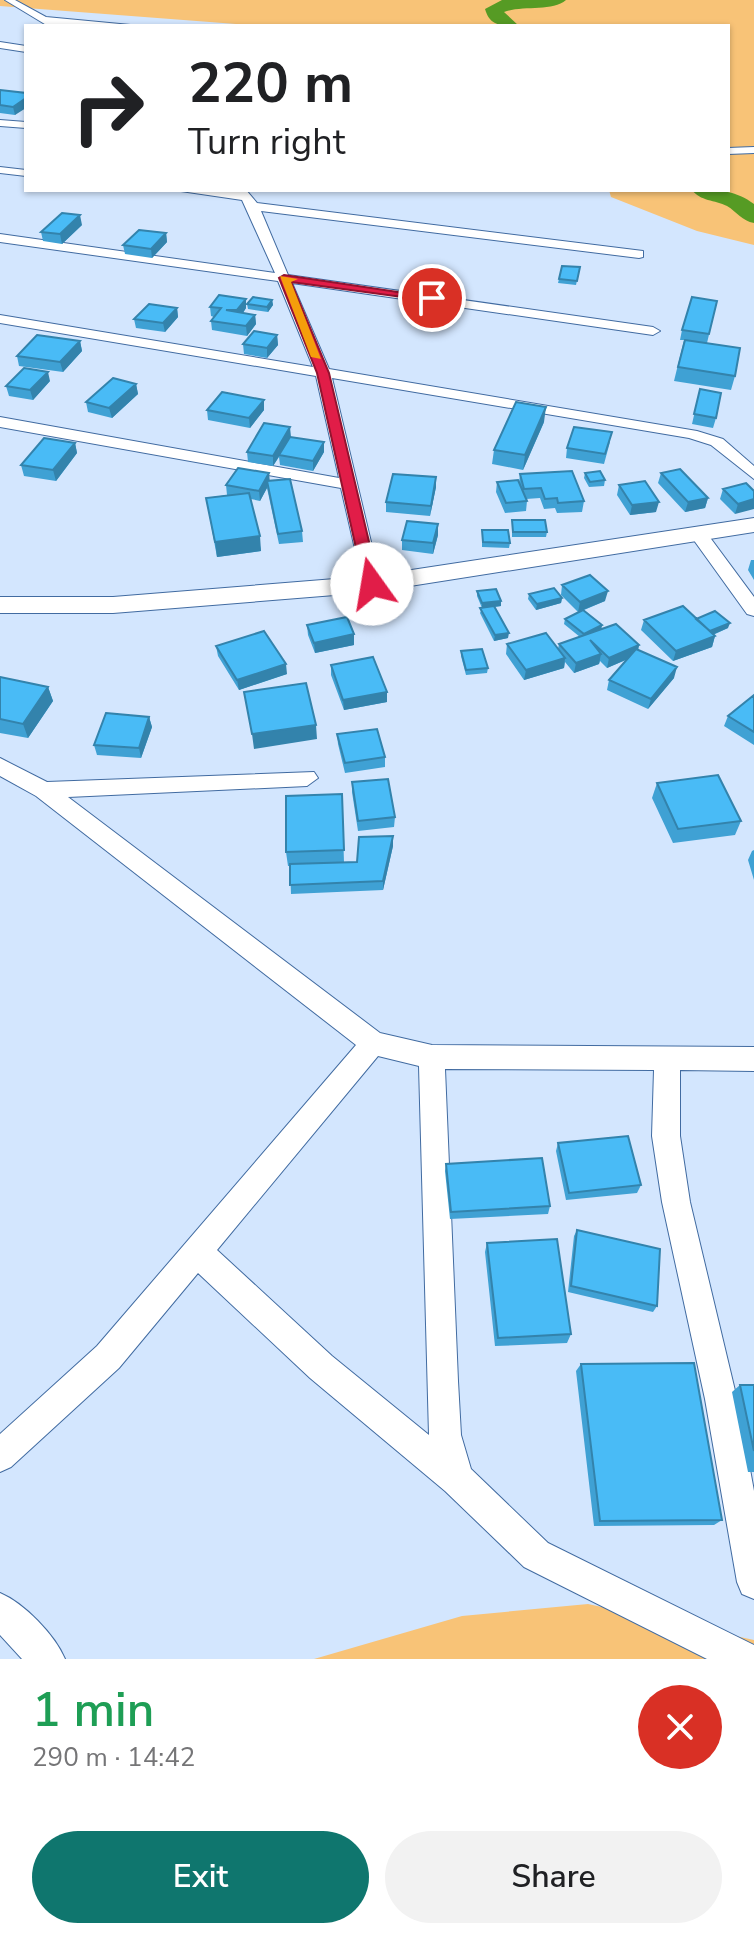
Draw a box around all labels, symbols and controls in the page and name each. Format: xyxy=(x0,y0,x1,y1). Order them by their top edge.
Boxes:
text: 220 m xyxy=(188,45,353,122)
icon: right xyxy=(56,56,160,160)
text: Turn right xyxy=(188,118,345,167)
pin xyxy=(398,264,466,332)
icon: arrive xyxy=(410,276,454,320)
position arrow xyxy=(330,542,414,626)
text: 1 min xyxy=(32,1677,154,1743)
button: close xyxy=(638,1685,722,1769)
text: 290 m · 14:42 xyxy=(32,1740,195,1775)
button: Exit xyxy=(32,1831,369,1923)
button: Share xyxy=(385,1831,722,1923)

